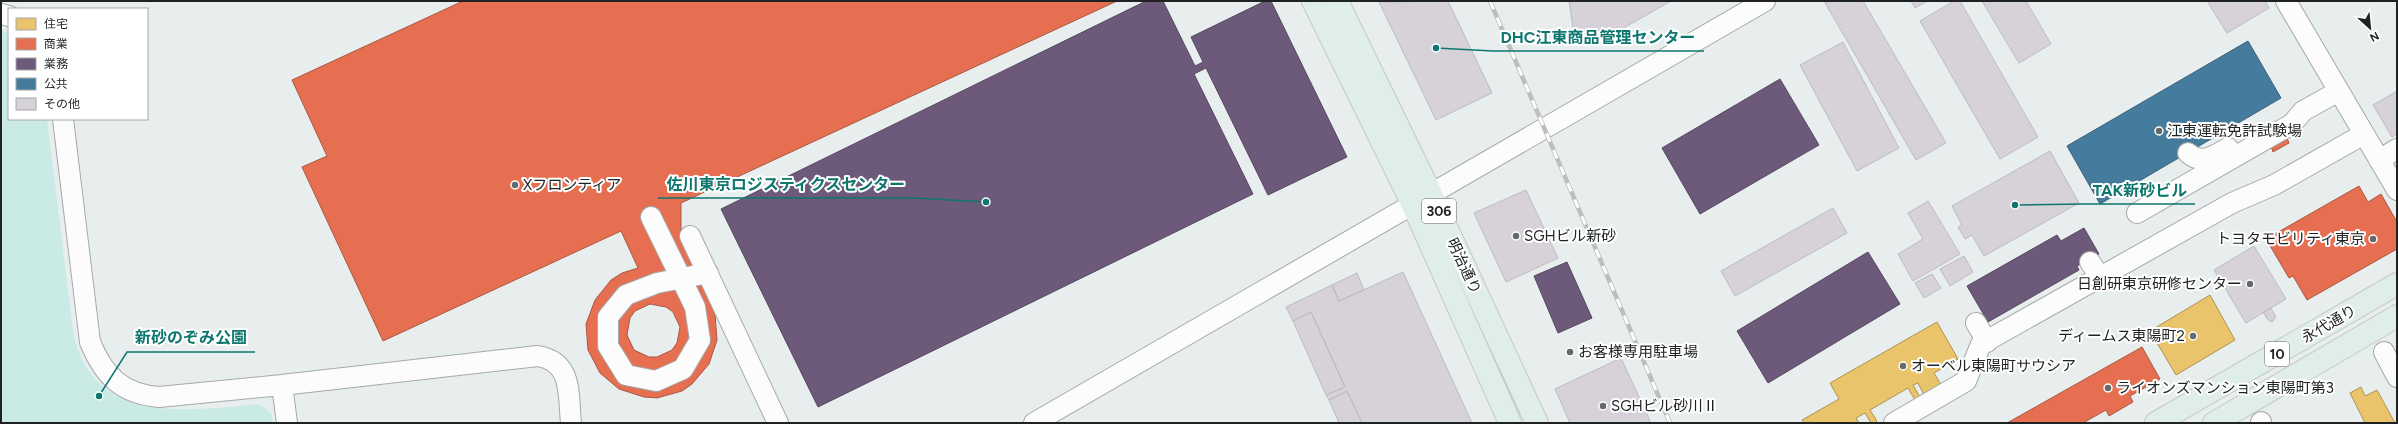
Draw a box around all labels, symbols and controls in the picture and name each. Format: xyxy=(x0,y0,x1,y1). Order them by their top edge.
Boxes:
legend xyxy=(8,8,148,120)
north arrow xyxy=(2350,8,2390,48)
text: 住宅 xyxy=(44,17,68,31)
callout: DHC江東商品管理センター xyxy=(1493,23,1704,51)
text: DHC江東商品管理センター xyxy=(1501,28,1695,47)
text: N xyxy=(2368,29,2381,44)
text: 商業 xyxy=(44,37,68,51)
text: 業務 xyxy=(44,57,68,71)
text: 公共 xyxy=(44,77,68,91)
text: その他 xyxy=(44,97,80,111)
place label: 江東運転免許試験場 xyxy=(2167,122,2302,140)
marker: 江東運転免許試験場 xyxy=(2154,126,2164,136)
callout: 佐川東京ロジスティクスセンター xyxy=(658,170,914,198)
text: 佐川東京ロジスティクスセンター xyxy=(666,175,905,194)
place label: Xフロンティア xyxy=(523,176,621,194)
callout: TAK新砂ビル xyxy=(2084,176,2195,204)
marker: Xフロンティア xyxy=(510,180,520,190)
text: TAK新砂ビル xyxy=(2093,181,2187,200)
road number: 306 xyxy=(1422,199,1456,223)
place label: SGHビル新砂 xyxy=(1524,227,1616,245)
place label: トヨタモビリティ東京 xyxy=(2216,230,2365,248)
marker: SGHビル新砂 xyxy=(1511,231,1521,241)
marker: トヨタモビリティ東京 xyxy=(2368,234,2378,244)
street label: 明治通り xyxy=(1443,235,1485,297)
place label: 日創研東京研修センター xyxy=(2077,275,2242,293)
marker: 日創研東京研修センター xyxy=(2245,279,2255,289)
street label: 永代通り xyxy=(2299,301,2359,347)
callout: 新砂のぞみ公園 xyxy=(127,324,255,352)
place label: ディームス東陽町2 xyxy=(2058,327,2185,345)
text: 新砂のぞみ公園 xyxy=(135,328,247,347)
marker: ディームス東陽町2 xyxy=(2188,331,2198,341)
road number: 10 xyxy=(2265,342,2289,366)
place label: お客様専用駐車場 xyxy=(1578,343,1698,361)
marker: お客様専用駐車場 xyxy=(1565,347,1575,357)
place label: オーベル東陽町サウシア xyxy=(1911,357,2076,375)
marker: オーベル東陽町サウシア xyxy=(1898,361,1908,371)
place label: ライオンズマンション東陽町第3 xyxy=(2116,379,2334,397)
marker: ライオンズマンション東陽町第3 xyxy=(2103,383,2113,393)
place label: SGHビル砂川Ⅱ xyxy=(1611,397,1718,415)
marker: SGHビル砂川Ⅱ xyxy=(1598,401,1608,411)

